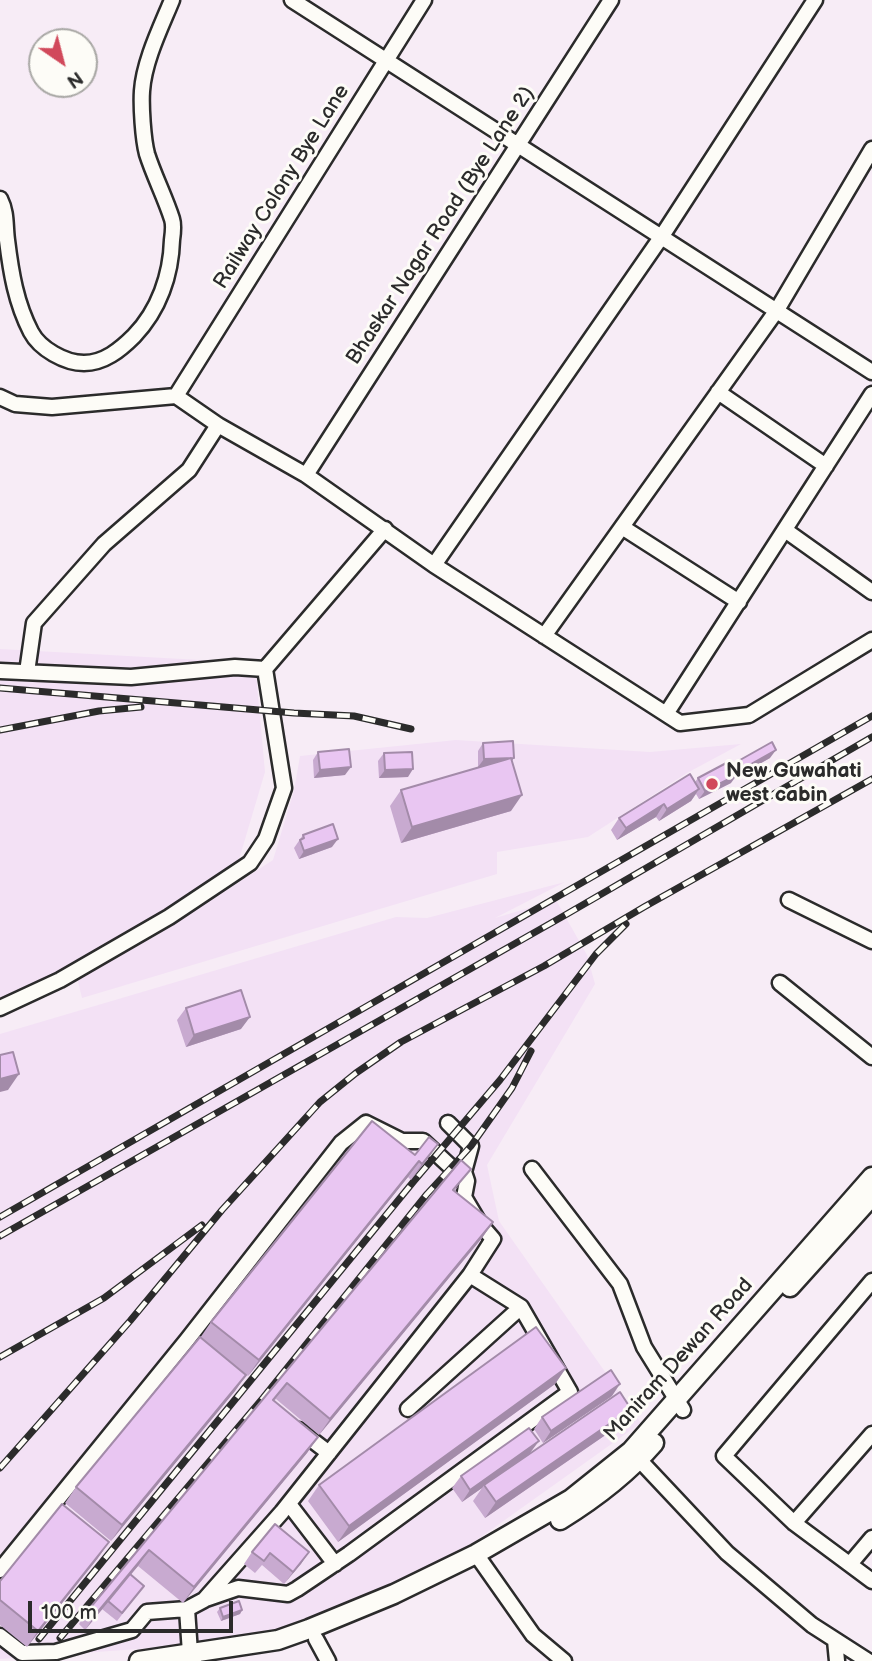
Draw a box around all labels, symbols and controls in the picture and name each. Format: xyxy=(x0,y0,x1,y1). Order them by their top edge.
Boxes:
north arrow xyxy=(28,28,98,98)
text: N xyxy=(62,65,87,92)
street label: Railway Colony Bye Lane xyxy=(209,80,355,294)
street label: Bhaskar Nagar Road (Bye Lane 2) xyxy=(342,82,540,370)
place label: New Guwahati west cabin xyxy=(726,759,862,809)
marker: New Guwahati west cabin xyxy=(704,776,720,792)
street label: Maniram Dewan Road xyxy=(599,1273,759,1447)
scale bar xyxy=(32,1588,236,1632)
text: 100 m xyxy=(41,1600,97,1625)

